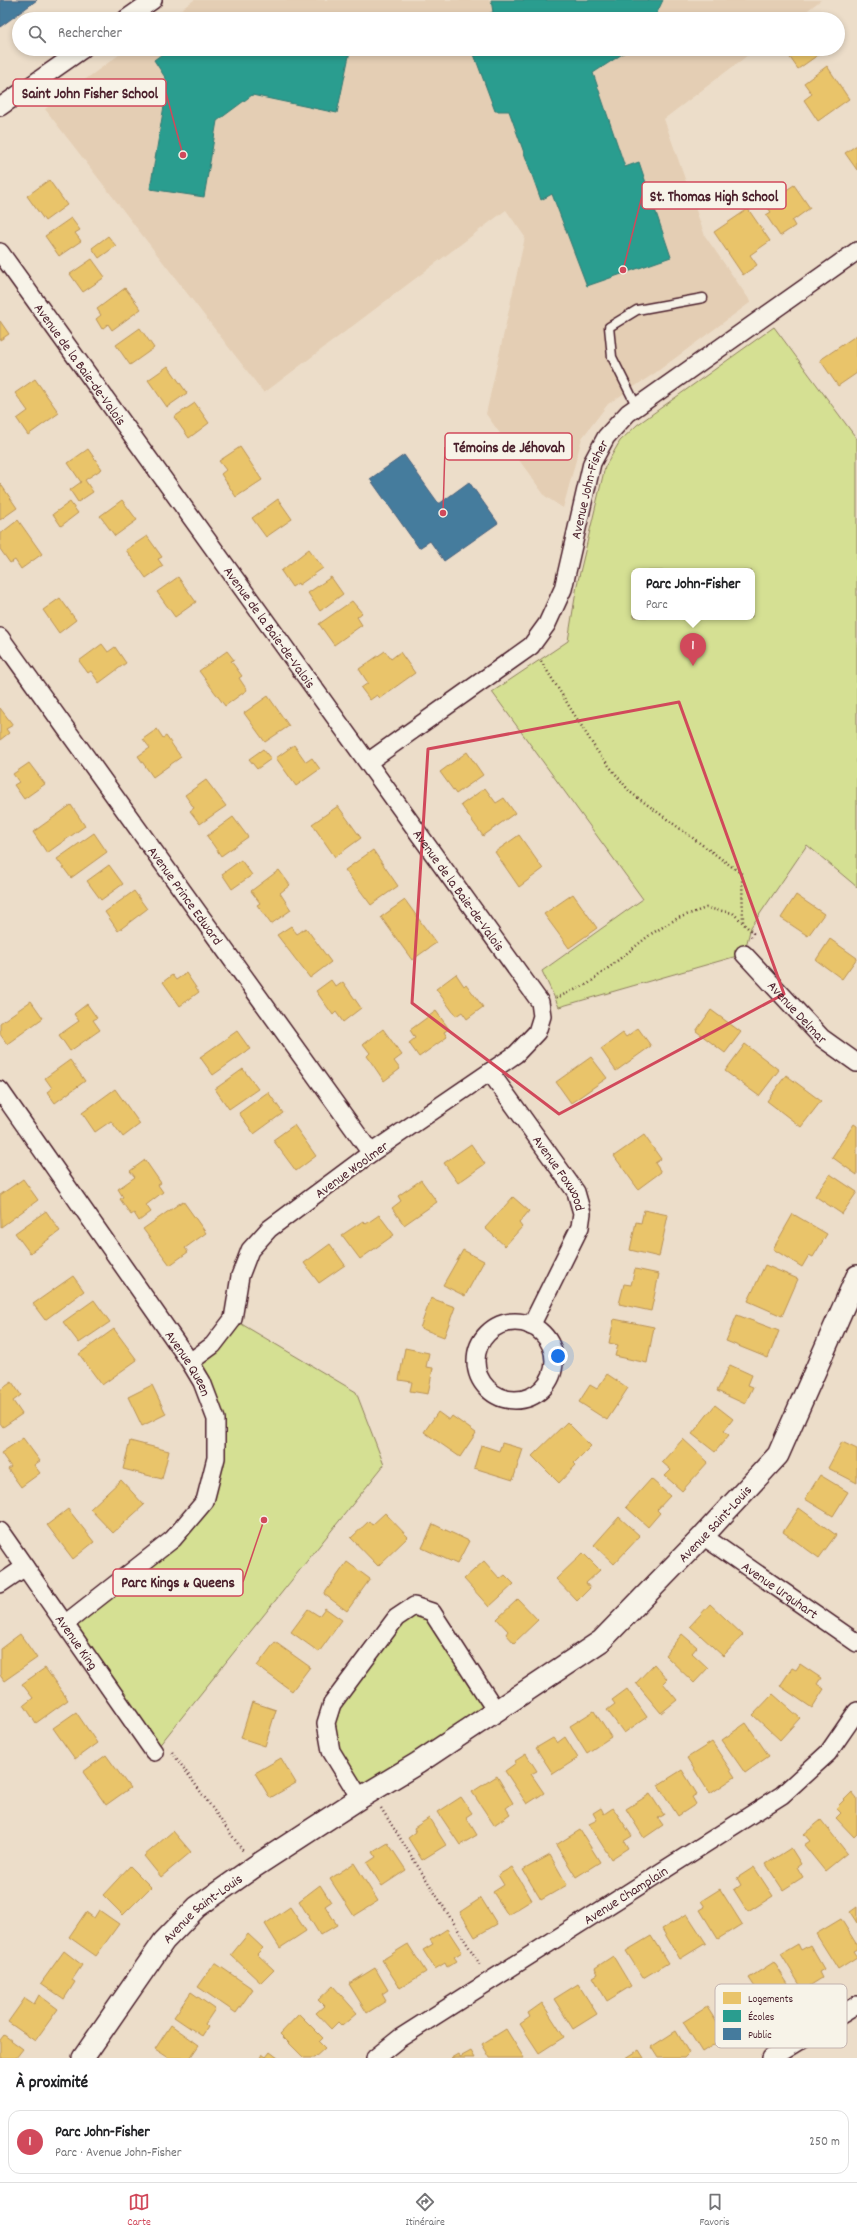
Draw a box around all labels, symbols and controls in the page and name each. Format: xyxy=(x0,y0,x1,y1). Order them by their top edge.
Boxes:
search box xyxy=(12,12,845,56)
icon: search xyxy=(26,23,48,45)
text: Rechercher xyxy=(58,23,122,45)
callout: Saint John Fisher School xyxy=(13,79,166,106)
text: Saint John Fisher School xyxy=(22,84,159,106)
callout: St. Thomas High School xyxy=(642,182,786,209)
text: St. Thomas High School xyxy=(650,187,779,209)
street label: Avenue de la Baie-de-Valois xyxy=(28,300,130,430)
callout: Témoins de Jéhovah xyxy=(445,433,572,460)
street label: Avenue John-Fisher xyxy=(567,436,615,541)
text: Témoins de Jéhovah xyxy=(453,438,565,460)
street label: Avenue de la Baie-de-Valois xyxy=(217,563,319,693)
popup xyxy=(631,568,755,620)
text: Parc John-Fisher xyxy=(646,574,740,596)
text: Parc xyxy=(646,596,668,615)
pin: 1 xyxy=(680,633,706,666)
street label: Avenue de la Baie-de-Valois xyxy=(407,826,509,956)
street label: Avenue Prince Edward xyxy=(142,843,226,950)
street label: Avenue Delmar xyxy=(762,977,831,1051)
street label: Avenue Foxwood xyxy=(526,1132,589,1214)
street label: Avenue Woolmer xyxy=(311,1137,394,1204)
street label: Avenue Queen xyxy=(159,1327,215,1400)
your location xyxy=(548,1346,568,1366)
street label: Avenue Saint-Louis xyxy=(674,1481,757,1568)
street label: Avenue Urquhart xyxy=(737,1558,821,1625)
callout: Parc Kings & Queens xyxy=(113,1569,243,1596)
text: Parc Kings & Queens xyxy=(121,1573,235,1595)
street label: Avenue King xyxy=(49,1611,102,1675)
street label: Avenue Champlain xyxy=(580,1862,672,1931)
street label: Avenue Saint-Louis xyxy=(159,1870,248,1949)
legend xyxy=(715,1984,847,2048)
text: Logements xyxy=(748,1992,794,2008)
text: Écoles xyxy=(748,2010,775,2026)
text: Public xyxy=(748,2028,772,2044)
text: À proximité xyxy=(16,2072,88,2096)
text: Parc John-Fisher xyxy=(55,2122,150,2144)
text: 1 xyxy=(29,2133,31,2152)
text: 250 m xyxy=(809,2133,840,2152)
text: Parc · Avenue John-Fisher xyxy=(55,2144,182,2163)
tab: Carte xyxy=(127,2191,151,2231)
tab: Itinéraire xyxy=(405,2191,445,2231)
tab: Favoris xyxy=(699,2191,730,2231)

